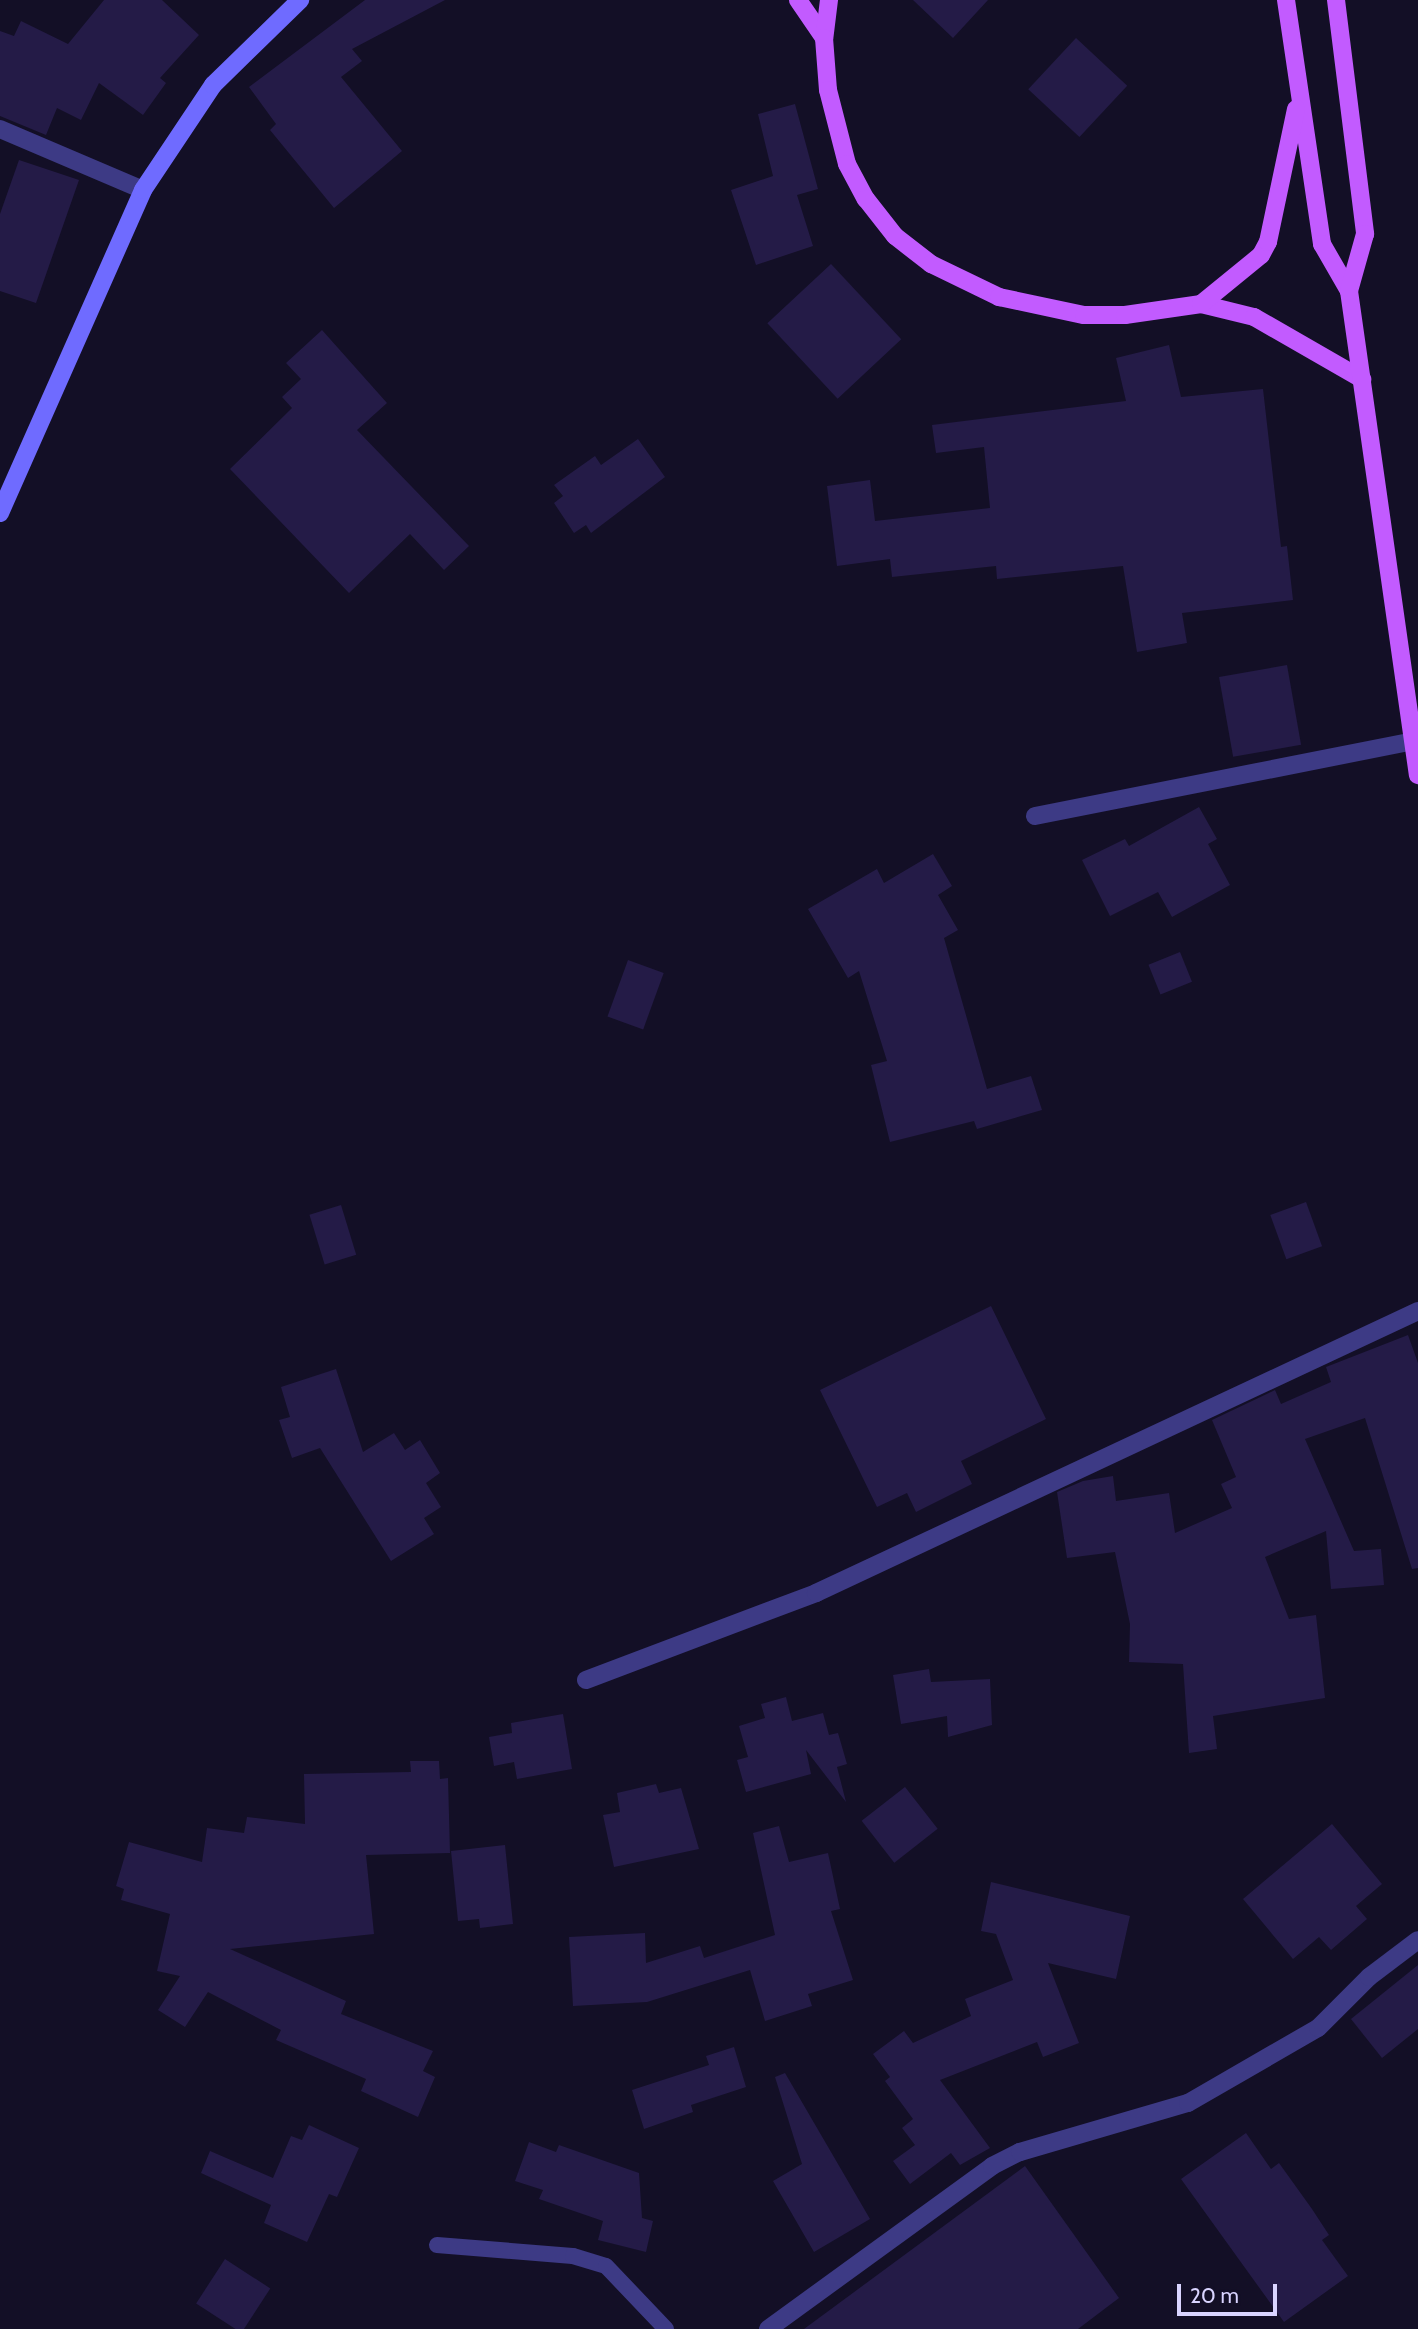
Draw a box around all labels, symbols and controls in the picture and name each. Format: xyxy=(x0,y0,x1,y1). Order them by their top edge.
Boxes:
scale bar xyxy=(1180,2270,1280,2314)
text: 20 m xyxy=(1190,2283,1239,2308)

